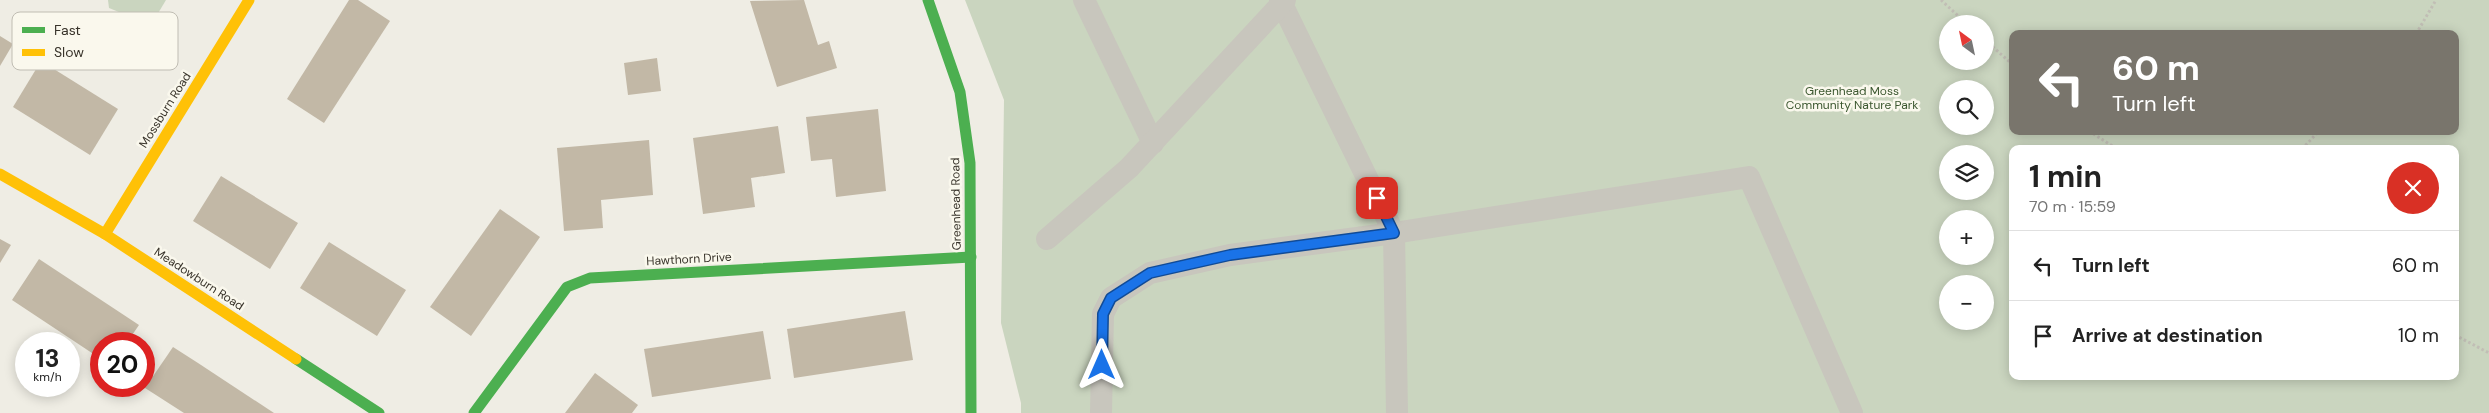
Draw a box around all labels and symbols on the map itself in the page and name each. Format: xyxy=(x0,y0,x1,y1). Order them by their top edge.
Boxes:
legend xyxy=(12,12,178,70)
north arrow xyxy=(1939,15,1994,70)
text: Fast xyxy=(54,21,81,39)
text: Slow xyxy=(54,43,84,61)
street label: Mossburn Road xyxy=(135,69,195,151)
park label: Greenhead Moss Community Nature Park xyxy=(1786,83,1918,113)
street label: Greenhead Road xyxy=(947,158,965,250)
pin xyxy=(1356,177,1398,219)
street label: Meadowburn Road xyxy=(151,244,247,314)
street label: Hawthorn Drive xyxy=(646,249,732,269)
speed limit sign: 20 xyxy=(90,332,155,397)
position arrow xyxy=(1075,338,1127,390)

